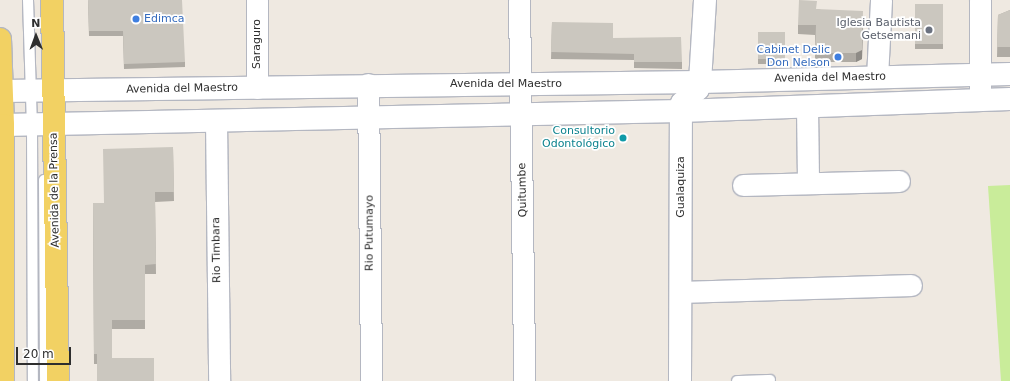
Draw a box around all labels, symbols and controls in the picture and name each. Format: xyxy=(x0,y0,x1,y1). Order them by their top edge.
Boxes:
place label: Edimca xyxy=(144,12,184,26)
marker: Edimca xyxy=(131,14,141,24)
north arrow xyxy=(16,16,56,56)
text: N xyxy=(31,17,41,30)
place label: Iglesia Bautista Getsemani xyxy=(837,17,921,43)
street label: Saraguro xyxy=(250,19,264,69)
marker: Iglesia Bautista Getsemani xyxy=(924,25,934,35)
place label: Cabinet Delic Don Nelson xyxy=(757,44,830,70)
marker: Cabinet Delic Don Nelson xyxy=(833,52,843,62)
street label: Avenida del Maestro xyxy=(774,70,886,86)
street label: Avenida del Maestro xyxy=(450,77,562,91)
street label: Avenida del Maestro xyxy=(126,81,238,97)
place label: Consultorio Odontológico xyxy=(542,125,615,151)
street label: Avenida de la Prensa xyxy=(47,132,63,248)
marker: Consultorio Odontológico xyxy=(618,133,628,143)
street label: Gualaquiza xyxy=(674,156,688,218)
street label: Quitumbe xyxy=(516,163,530,217)
street label: Rio Putumayo xyxy=(363,195,377,271)
street label: Rio Timbara xyxy=(210,217,224,283)
scale bar xyxy=(18,339,73,365)
text: 20 m xyxy=(23,347,54,361)

